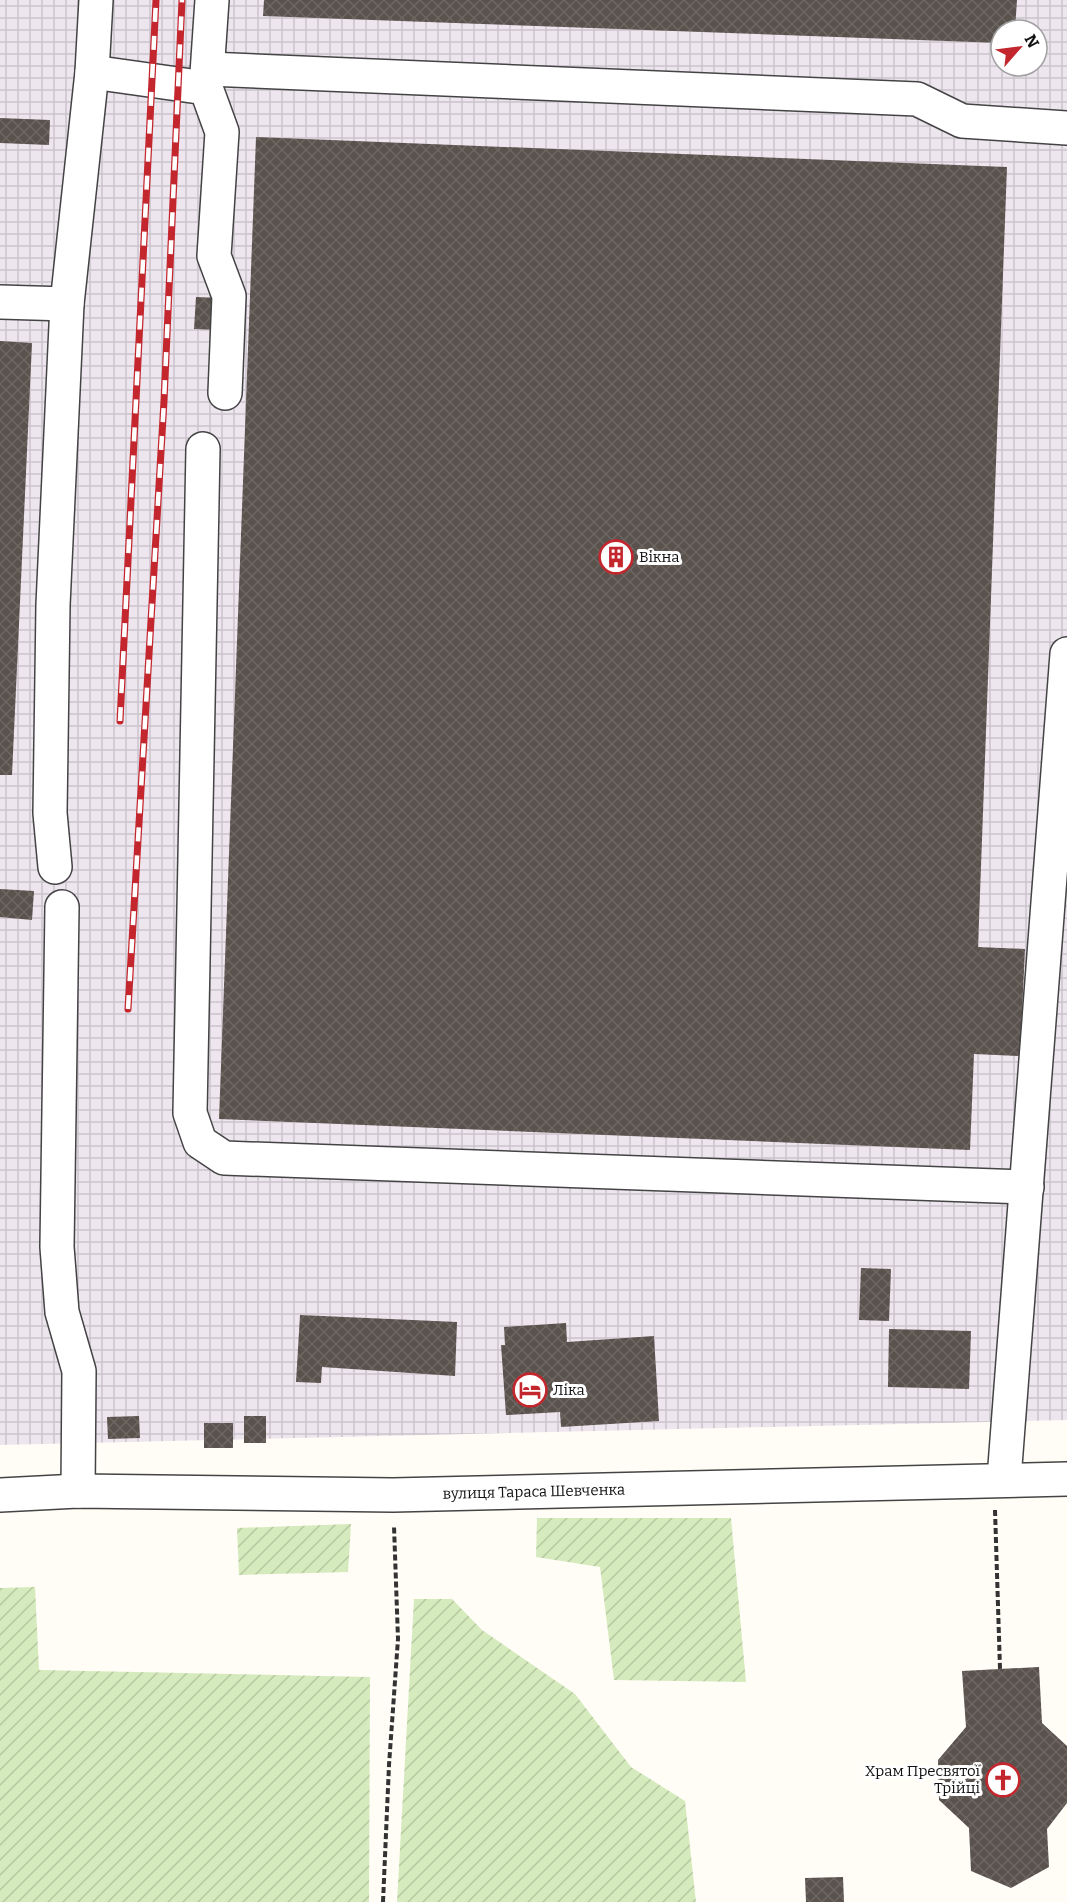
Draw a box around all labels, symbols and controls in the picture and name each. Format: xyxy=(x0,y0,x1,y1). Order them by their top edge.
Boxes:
north arrow xyxy=(989,18,1049,78)
text: N xyxy=(1021,31,1043,51)
building icon: Вікна xyxy=(598,539,634,575)
place label: Вікна xyxy=(639,548,680,566)
hotel icon: Ліка xyxy=(512,1372,548,1408)
place label: Ліка xyxy=(553,1381,585,1399)
street label: вулиця Тараса Шевченка xyxy=(442,1480,625,1503)
place label: Храм Пресвятої Трійці xyxy=(865,1762,981,1797)
church icon: Храм Пресвятої Трійці xyxy=(985,1762,1021,1798)

